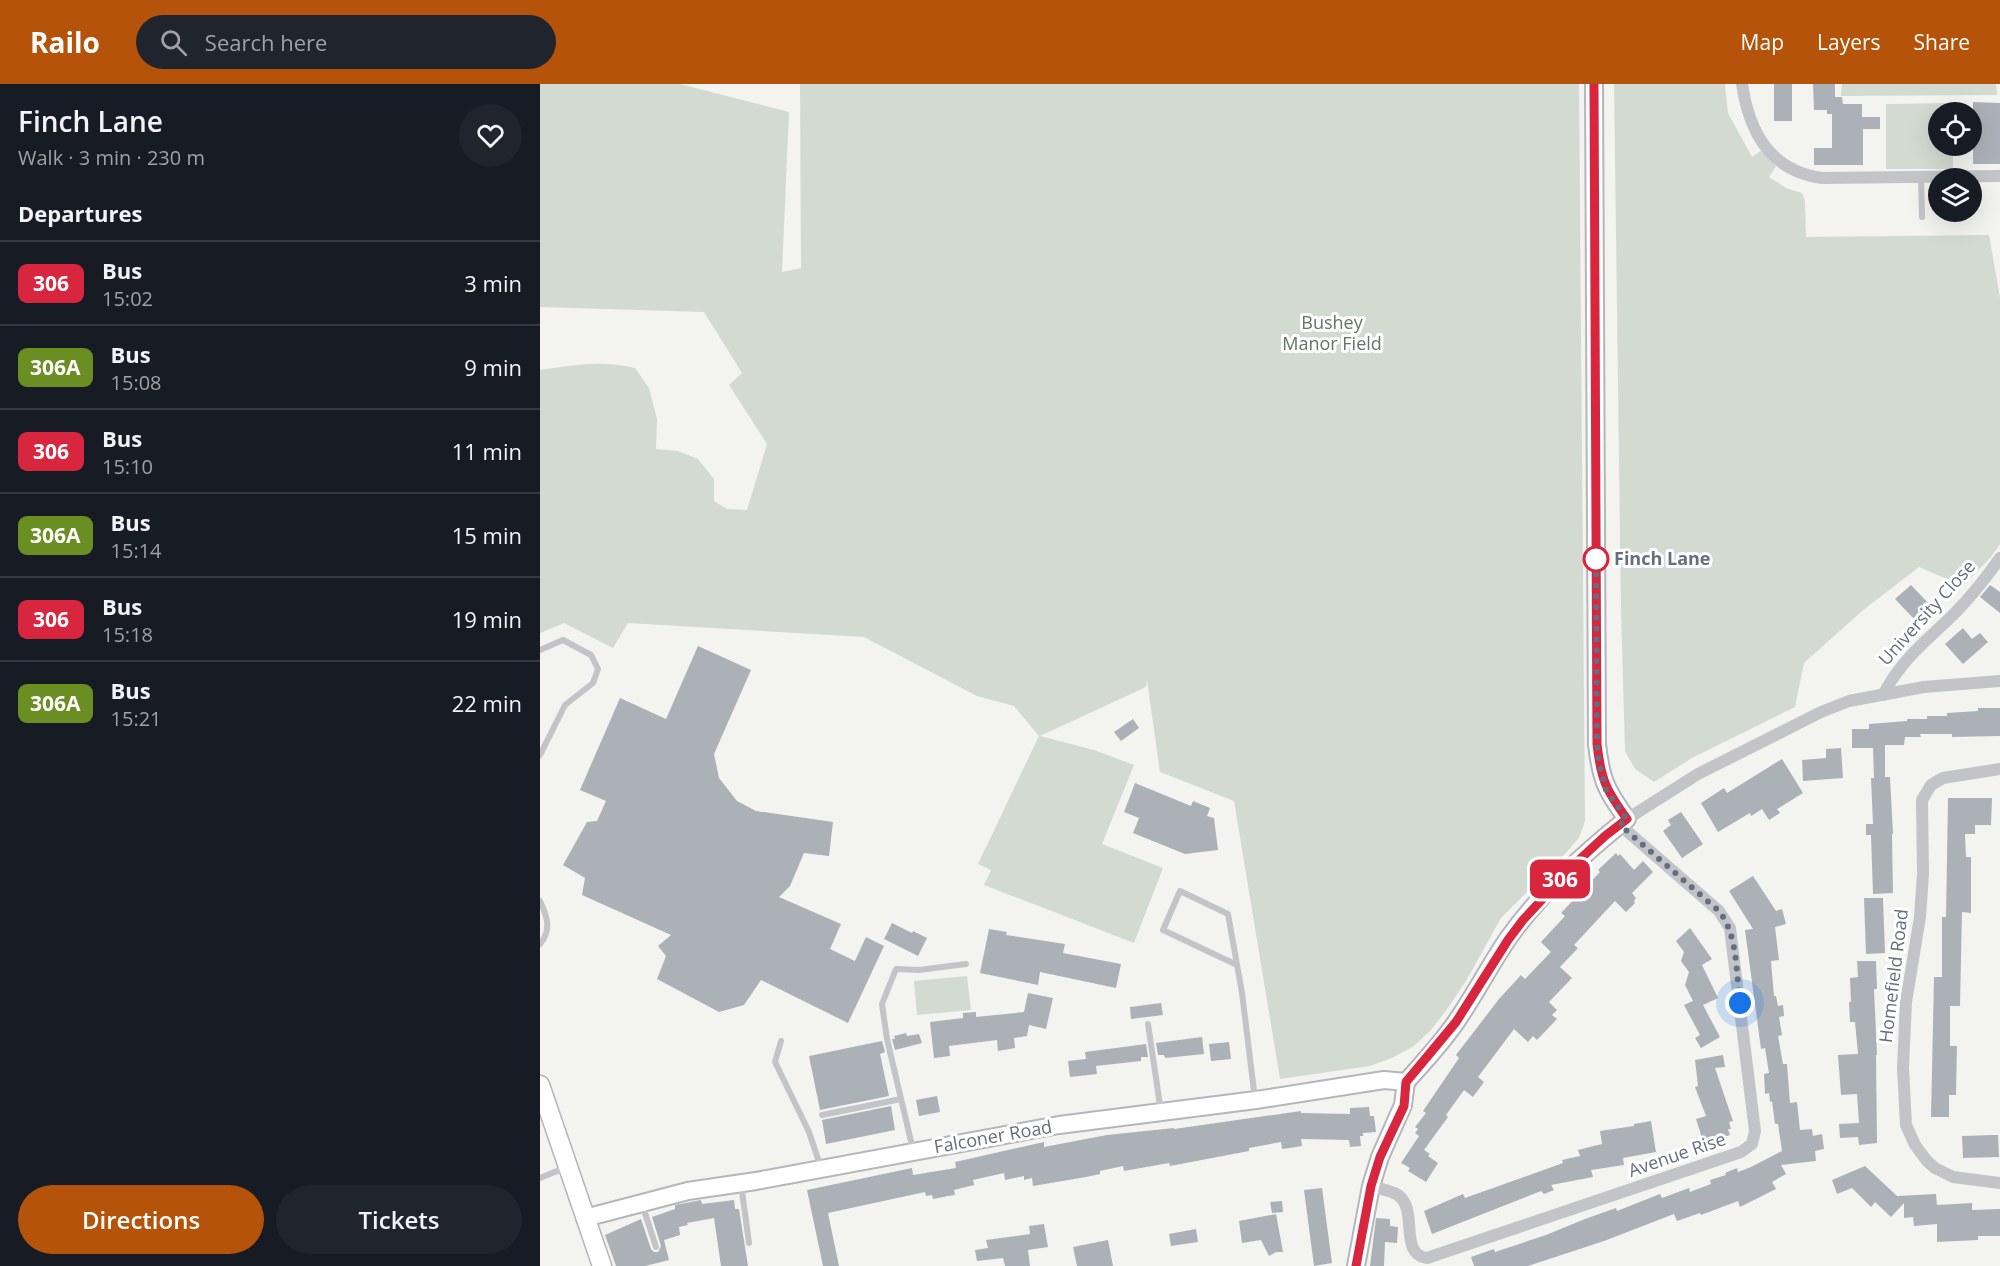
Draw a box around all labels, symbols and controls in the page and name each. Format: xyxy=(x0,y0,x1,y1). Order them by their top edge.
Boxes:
search box xyxy=(136,15,556,69)
text: Railo xyxy=(30,23,100,61)
icon: search xyxy=(157,26,190,59)
text: Search here xyxy=(205,27,327,57)
text: Map xyxy=(1741,28,1784,56)
text: Layers xyxy=(1817,28,1881,56)
text: Share xyxy=(1914,28,1970,56)
text: Finch Lane xyxy=(18,102,163,140)
map controls xyxy=(1928,102,1982,222)
button: locate xyxy=(1928,102,1982,156)
button: heart xyxy=(459,104,522,167)
text: Walk · 3 min · 230 m xyxy=(18,144,205,171)
button: layers xyxy=(1928,168,1982,222)
text: Departures xyxy=(18,198,142,228)
text: Bus xyxy=(102,255,142,285)
text: 3 min xyxy=(464,268,522,298)
text: 306 xyxy=(33,269,69,297)
text: 15:02 xyxy=(102,285,153,312)
park label: Bushey Manor Field xyxy=(1282,310,1382,355)
text: Bus xyxy=(111,339,151,369)
text: 9 min xyxy=(464,352,522,382)
text: 306A xyxy=(30,353,81,381)
text: 15:08 xyxy=(111,369,162,396)
text: Bus xyxy=(102,423,142,453)
text: 11 min xyxy=(452,436,522,466)
text: 306 xyxy=(33,437,69,465)
text: 15:10 xyxy=(102,453,153,480)
text: Bus xyxy=(111,507,151,537)
text: 15 min xyxy=(452,520,522,550)
text: 306A xyxy=(30,521,81,549)
text: 15:14 xyxy=(111,537,162,564)
marker: Finch Lane xyxy=(1583,546,1609,572)
place label: Finch Lane xyxy=(1614,546,1710,570)
street label: University Close xyxy=(1873,555,1980,670)
text: Bus xyxy=(102,591,142,621)
text: 19 min xyxy=(452,604,522,634)
text: 306 xyxy=(33,605,69,633)
text: 15:18 xyxy=(102,621,153,648)
text: Bus xyxy=(111,675,151,705)
text: 22 min xyxy=(452,688,522,718)
text: 306A xyxy=(30,689,81,717)
text: 15:21 xyxy=(111,705,162,732)
line badge: 306 xyxy=(1526,860,1594,898)
text: 306 xyxy=(1542,865,1578,893)
street label: Homefield Road xyxy=(1873,908,1913,1044)
your location xyxy=(1725,988,1755,1018)
street label: Falconer Road xyxy=(932,1114,1054,1158)
street label: Avenue Rise xyxy=(1625,1126,1729,1182)
button: Directions xyxy=(18,1185,264,1254)
button: Tickets xyxy=(276,1185,522,1254)

